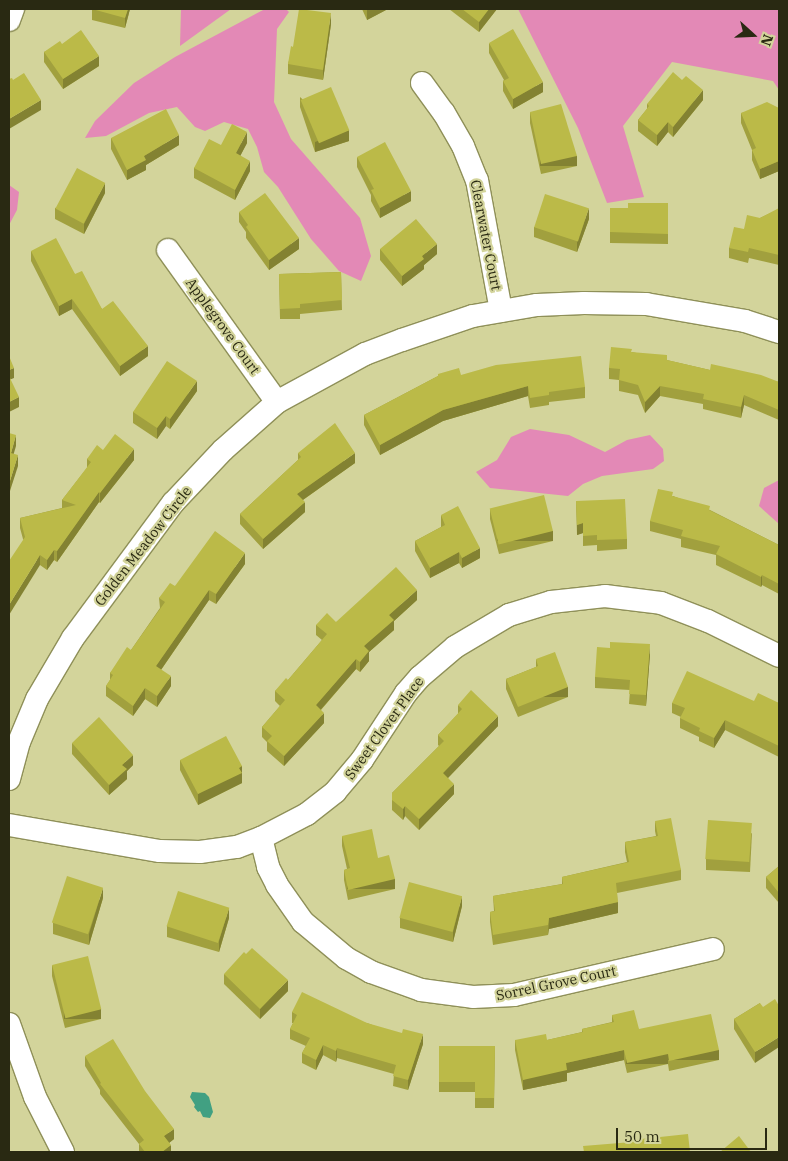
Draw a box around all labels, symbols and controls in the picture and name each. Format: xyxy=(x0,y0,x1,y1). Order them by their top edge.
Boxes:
north arrow xyxy=(728,10,778,60)
text: N xyxy=(757,32,777,48)
street label: Clearwater Court xyxy=(467,178,505,292)
street label: Applegrove Court xyxy=(182,275,264,377)
street label: Golden Meadow Circle xyxy=(91,483,195,609)
street label: Sweet Clover Place xyxy=(341,673,427,783)
street label: Sorrel Grove Court xyxy=(494,962,618,1004)
scale bar xyxy=(618,1118,769,1150)
text: 50 m xyxy=(624,1127,660,1146)

